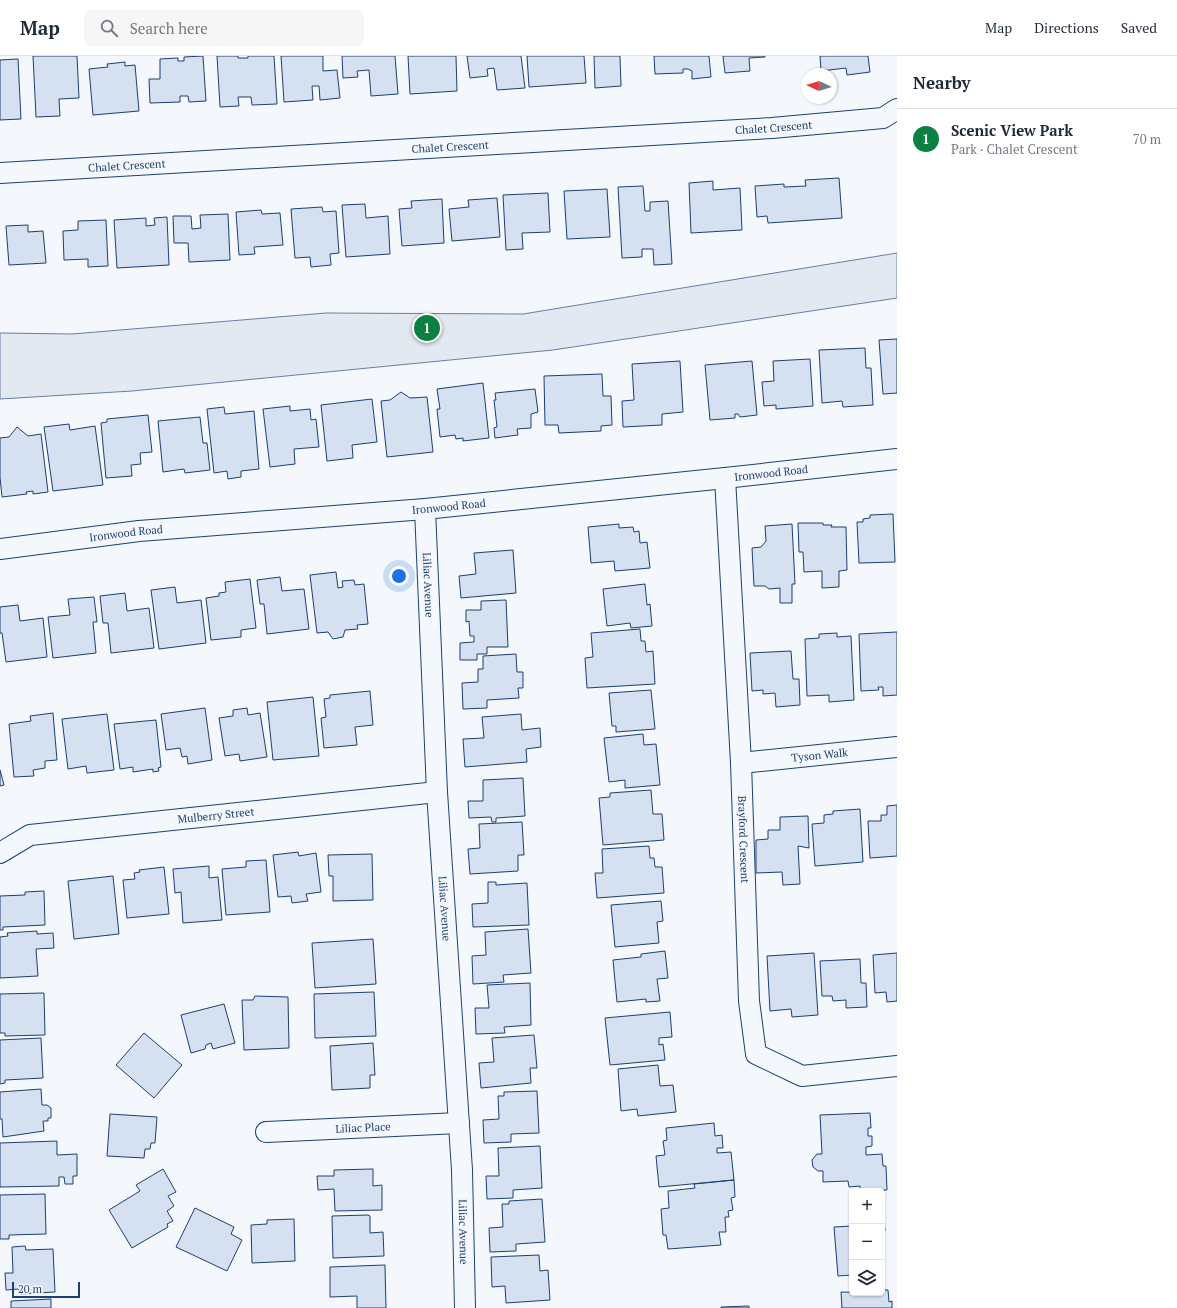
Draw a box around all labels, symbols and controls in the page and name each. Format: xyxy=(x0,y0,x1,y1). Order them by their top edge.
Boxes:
search box xyxy=(84,10,364,46)
text: Map xyxy=(20,15,60,40)
icon: search xyxy=(98,17,120,39)
text: Search here xyxy=(130,18,208,38)
text: Map xyxy=(985,18,1012,37)
text: Directions xyxy=(1034,18,1099,37)
text: Saved xyxy=(1121,18,1157,37)
north arrow xyxy=(801,68,837,104)
text: Nearby xyxy=(913,71,971,94)
street label: Chalet Crescent xyxy=(735,117,813,137)
text: Scenic View Park xyxy=(951,120,1073,140)
text: 1 xyxy=(922,130,930,148)
text: 70 m xyxy=(1133,130,1161,148)
street label: Chalet Crescent xyxy=(411,138,489,156)
text: Park · Chalet Crescent xyxy=(951,140,1078,158)
street label: Chalet Crescent xyxy=(88,156,166,175)
pin: 1 xyxy=(414,313,440,343)
street label: Ironwood Road xyxy=(733,462,809,484)
street label: Ironwood Road xyxy=(411,496,486,517)
street label: Ironwood Road xyxy=(88,522,163,544)
street label: Liliac Avenue xyxy=(420,552,437,618)
your location xyxy=(389,566,409,586)
street label: Tyson Walk xyxy=(791,745,849,765)
street label: Brayford Crescent xyxy=(735,796,752,884)
street label: Mulberry Street xyxy=(177,804,255,826)
street label: Liliac Avenue xyxy=(436,875,454,942)
street label: Liliac Place xyxy=(335,1119,391,1136)
map controls xyxy=(849,1188,885,1296)
button: + xyxy=(849,1188,885,1224)
street label: Liliac Avenue xyxy=(456,1199,471,1265)
button: − xyxy=(849,1224,885,1260)
button: layers xyxy=(849,1260,885,1296)
scale bar xyxy=(12,1280,80,1299)
text: 20 m xyxy=(18,1282,42,1296)

